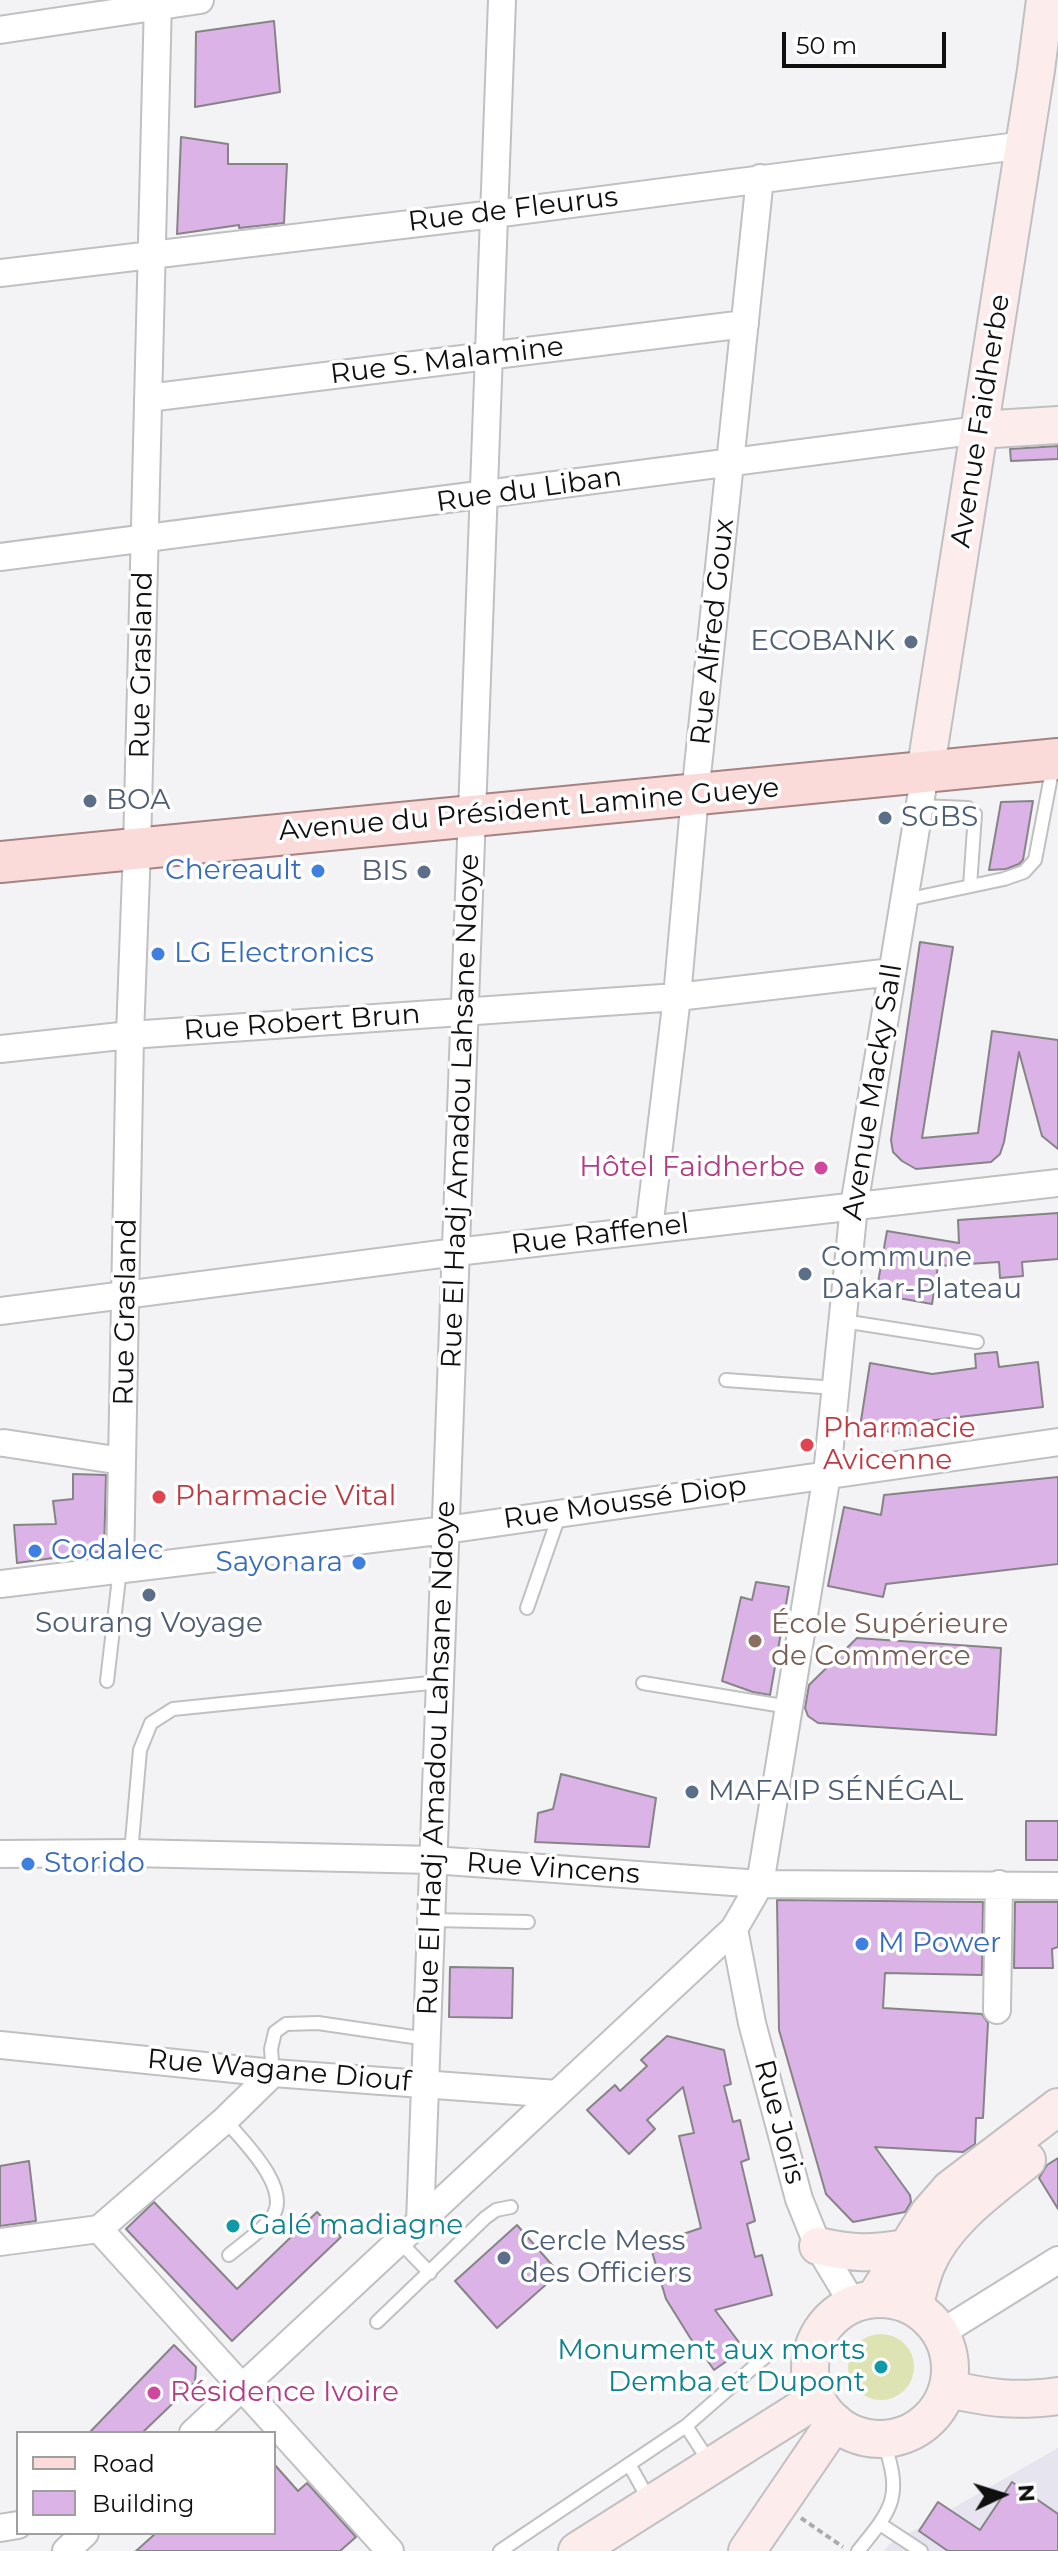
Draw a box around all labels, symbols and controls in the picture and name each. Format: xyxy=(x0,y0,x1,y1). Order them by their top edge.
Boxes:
scale bar xyxy=(786,16,950,66)
text: 50 m xyxy=(796,31,857,60)
street label: Rue de Fleurus xyxy=(406,180,620,240)
street label: Avenue Faidherbe xyxy=(944,292,1018,550)
street label: Rue S. Malamine xyxy=(328,330,566,392)
street label: Rue du Liban xyxy=(434,460,624,520)
street label: Rue Alfred Goux xyxy=(684,517,742,747)
street label: Rue Grasland xyxy=(124,571,160,759)
place label: ECOBANK xyxy=(750,625,895,659)
marker: ECOBANK xyxy=(902,633,920,651)
street label: Avenue du Président Lamine Gueye xyxy=(277,771,781,849)
place label: BOA xyxy=(106,784,170,818)
marker: BOA xyxy=(81,792,99,810)
place label: SGBS xyxy=(901,801,978,835)
marker: SGBS xyxy=(876,809,894,827)
street label: Rue El Hadj Amadou Lahsane Ndoye xyxy=(435,853,487,1369)
place label: Chereault xyxy=(165,854,302,888)
place label: BIS xyxy=(361,855,408,889)
marker: Chereault xyxy=(309,862,327,880)
marker: BIS xyxy=(415,863,433,881)
place label: LG Electronics xyxy=(174,937,374,971)
marker: LG Electronics xyxy=(149,945,167,963)
street label: Avenue Macky Sall xyxy=(836,961,910,1223)
street label: Rue Robert Brun xyxy=(182,998,422,1048)
place label: Hôtel Faidherbe xyxy=(579,1151,805,1185)
marker: Hôtel Faidherbe xyxy=(812,1159,830,1177)
street label: Rue Raffenel xyxy=(509,1207,691,1263)
street label: Rue Grasland xyxy=(108,1218,144,1406)
place label: Commune Dakar-Plateau xyxy=(821,1241,1022,1307)
marker: Commune Dakar-Plateau xyxy=(796,1265,814,1283)
place label: Pharmacie Avicenne xyxy=(823,1412,976,1478)
marker: Pharmacie Avicenne xyxy=(798,1436,816,1454)
street label: Rue Moussé Diop xyxy=(501,1469,749,1537)
place label: Pharmacie Vital xyxy=(175,1480,396,1514)
marker: Pharmacie Vital xyxy=(150,1488,168,1506)
street label: Rue El Hadj Amadou Lahsane Ndoye xyxy=(411,1500,463,2016)
place label: Codalec xyxy=(51,1534,163,1568)
marker: Codalec xyxy=(26,1542,44,1560)
place label: Sayonara xyxy=(215,1546,343,1580)
marker: Sayonara xyxy=(350,1554,368,1572)
marker: Sourang Voyage xyxy=(140,1586,158,1604)
place label: Sourang Voyage xyxy=(35,1607,263,1641)
place label: École Supérieure de Commerce xyxy=(771,1608,1008,1674)
marker: École Supérieure de Commerce xyxy=(746,1632,764,1650)
place label: MAFAIP SÉNÉGAL xyxy=(708,1775,963,1809)
marker: MAFAIP SÉNÉGAL xyxy=(683,1783,701,1801)
street label: Rue Vincens xyxy=(465,1846,641,1892)
place label: Storido xyxy=(44,1847,145,1881)
marker: Storido xyxy=(19,1855,37,1873)
place label: M Power xyxy=(878,1927,1001,1961)
marker: M Power xyxy=(853,1935,871,1953)
street label: Rue Wagane Diouf xyxy=(146,2043,412,2099)
street label: Rue Joris xyxy=(746,2056,812,2188)
place label: Galé madiagne xyxy=(249,2209,463,2243)
marker: Galé madiagne xyxy=(224,2217,242,2235)
place label: Cercle Mess des Officiers xyxy=(520,2225,692,2291)
marker: Cercle Mess des Officiers xyxy=(495,2249,513,2267)
place label: Monument aux morts Demba et Dupont xyxy=(557,2334,865,2400)
marker: Monument aux morts Demba et Dupont xyxy=(872,2358,890,2376)
place label: Résidence Ivoire xyxy=(170,2376,399,2410)
marker: Résidence Ivoire xyxy=(145,2384,163,2402)
legend xyxy=(16,2431,276,2535)
text: Road xyxy=(92,2449,155,2478)
north arrow xyxy=(962,2455,1042,2535)
text: N xyxy=(1012,2483,1041,2503)
text: Building xyxy=(92,2489,195,2518)

